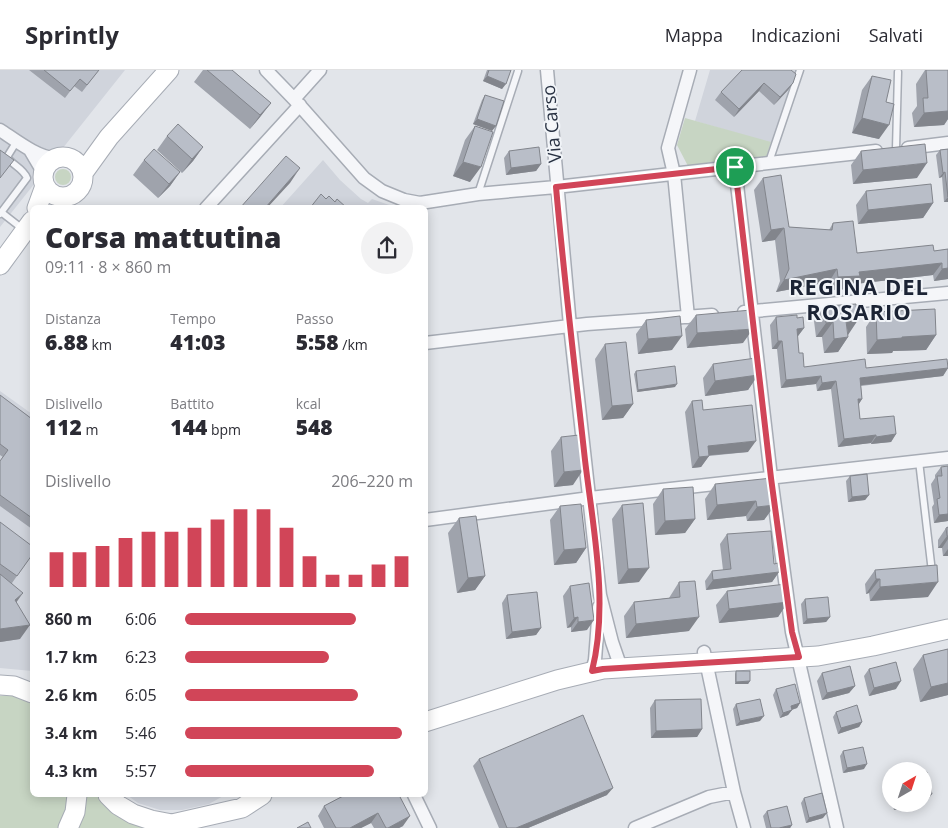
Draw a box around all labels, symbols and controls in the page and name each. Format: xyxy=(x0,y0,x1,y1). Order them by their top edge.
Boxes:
text: Sprintly xyxy=(25,18,119,51)
text: Mappa xyxy=(665,23,723,47)
text: Indicazioni xyxy=(751,23,841,47)
text: Salvati xyxy=(869,23,923,47)
street label: Via Carso xyxy=(536,84,566,164)
pin xyxy=(714,146,756,188)
icon: arrive xyxy=(721,153,749,181)
text: Corsa mattutina xyxy=(45,218,282,256)
button: share xyxy=(361,222,413,274)
text: 09:11 · 8 × 860 m xyxy=(45,256,171,278)
district label: REGINA DEL ROSARIO xyxy=(789,271,929,326)
text: Distanza xyxy=(45,309,101,328)
text: Tempo xyxy=(170,309,216,328)
text: Passo xyxy=(296,309,334,328)
text: 6.88 xyxy=(45,328,88,356)
text: 41:03 xyxy=(170,328,226,356)
text: 5:58 xyxy=(296,328,339,356)
text: km xyxy=(88,335,112,354)
text: /km xyxy=(339,335,368,354)
text: Dislivello xyxy=(45,394,103,413)
text: Battito xyxy=(170,394,214,413)
text: kcal xyxy=(296,394,321,413)
text: 112 xyxy=(45,413,82,441)
text: 144 xyxy=(170,413,207,441)
text: 548 xyxy=(296,413,333,441)
text: m xyxy=(82,420,99,439)
text: bpm xyxy=(207,420,241,439)
text: Dislivello xyxy=(45,470,111,492)
text: 206–220 m xyxy=(331,470,413,492)
text: 860 m xyxy=(45,608,92,630)
text: 6:06 xyxy=(125,608,157,630)
text: 1.7 km xyxy=(45,646,98,668)
text: 6:23 xyxy=(125,646,157,668)
text: 2.6 km xyxy=(45,684,98,706)
text: 6:05 xyxy=(125,684,157,706)
text: 3.4 km xyxy=(45,722,98,744)
text: 5:46 xyxy=(125,722,157,744)
text: 4.3 km xyxy=(45,760,98,782)
text: 5:57 xyxy=(125,760,157,782)
north arrow xyxy=(882,762,932,812)
map controls xyxy=(882,762,932,812)

